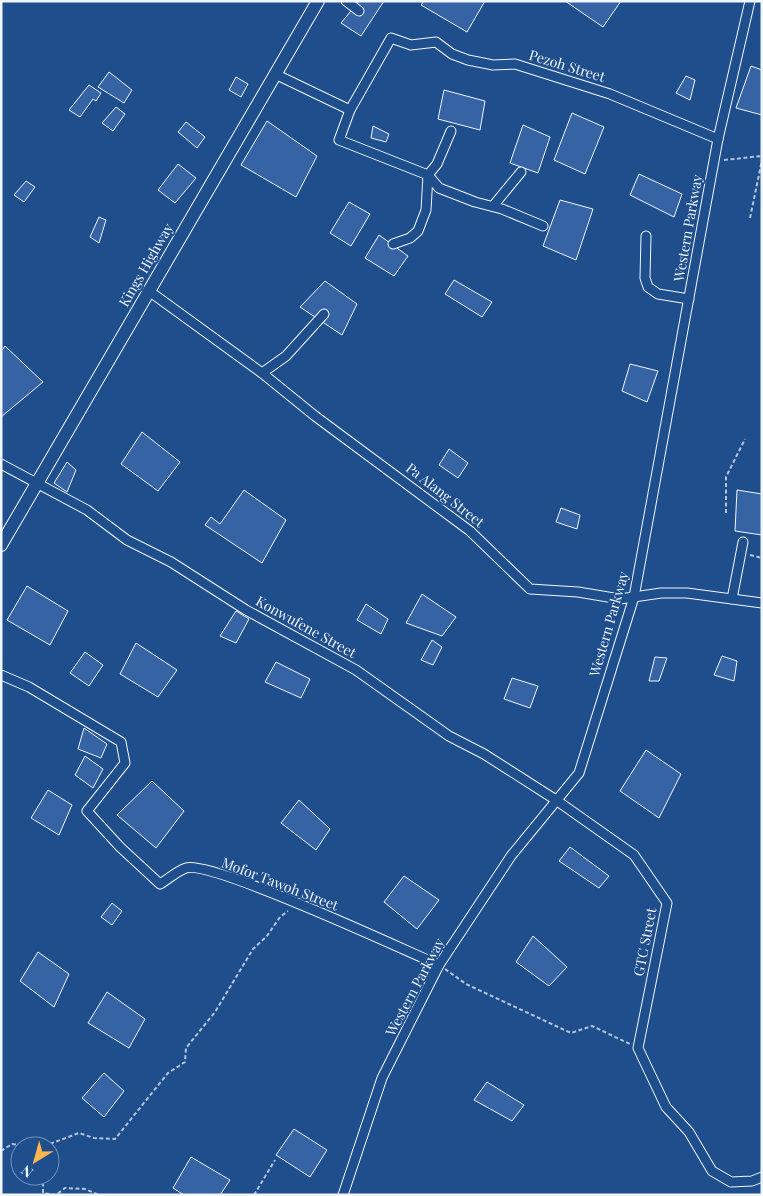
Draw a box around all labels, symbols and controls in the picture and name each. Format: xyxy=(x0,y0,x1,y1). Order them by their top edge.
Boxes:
street label: Pezoh Street xyxy=(527,45,609,86)
street label: Western Parkway xyxy=(669,173,706,284)
street label: Kings Highway xyxy=(114,220,177,310)
street label: Pa Alang Street xyxy=(402,458,489,532)
street label: Western Parkway xyxy=(584,569,633,680)
street label: Konwufene Street xyxy=(253,591,361,663)
street label: Mofor Tawoh Street xyxy=(219,853,342,915)
street label: GTC Street xyxy=(629,905,661,978)
street label: Western Parkway xyxy=(380,934,448,1040)
north arrow xyxy=(10,1136,60,1186)
text: N xyxy=(17,1161,37,1182)

